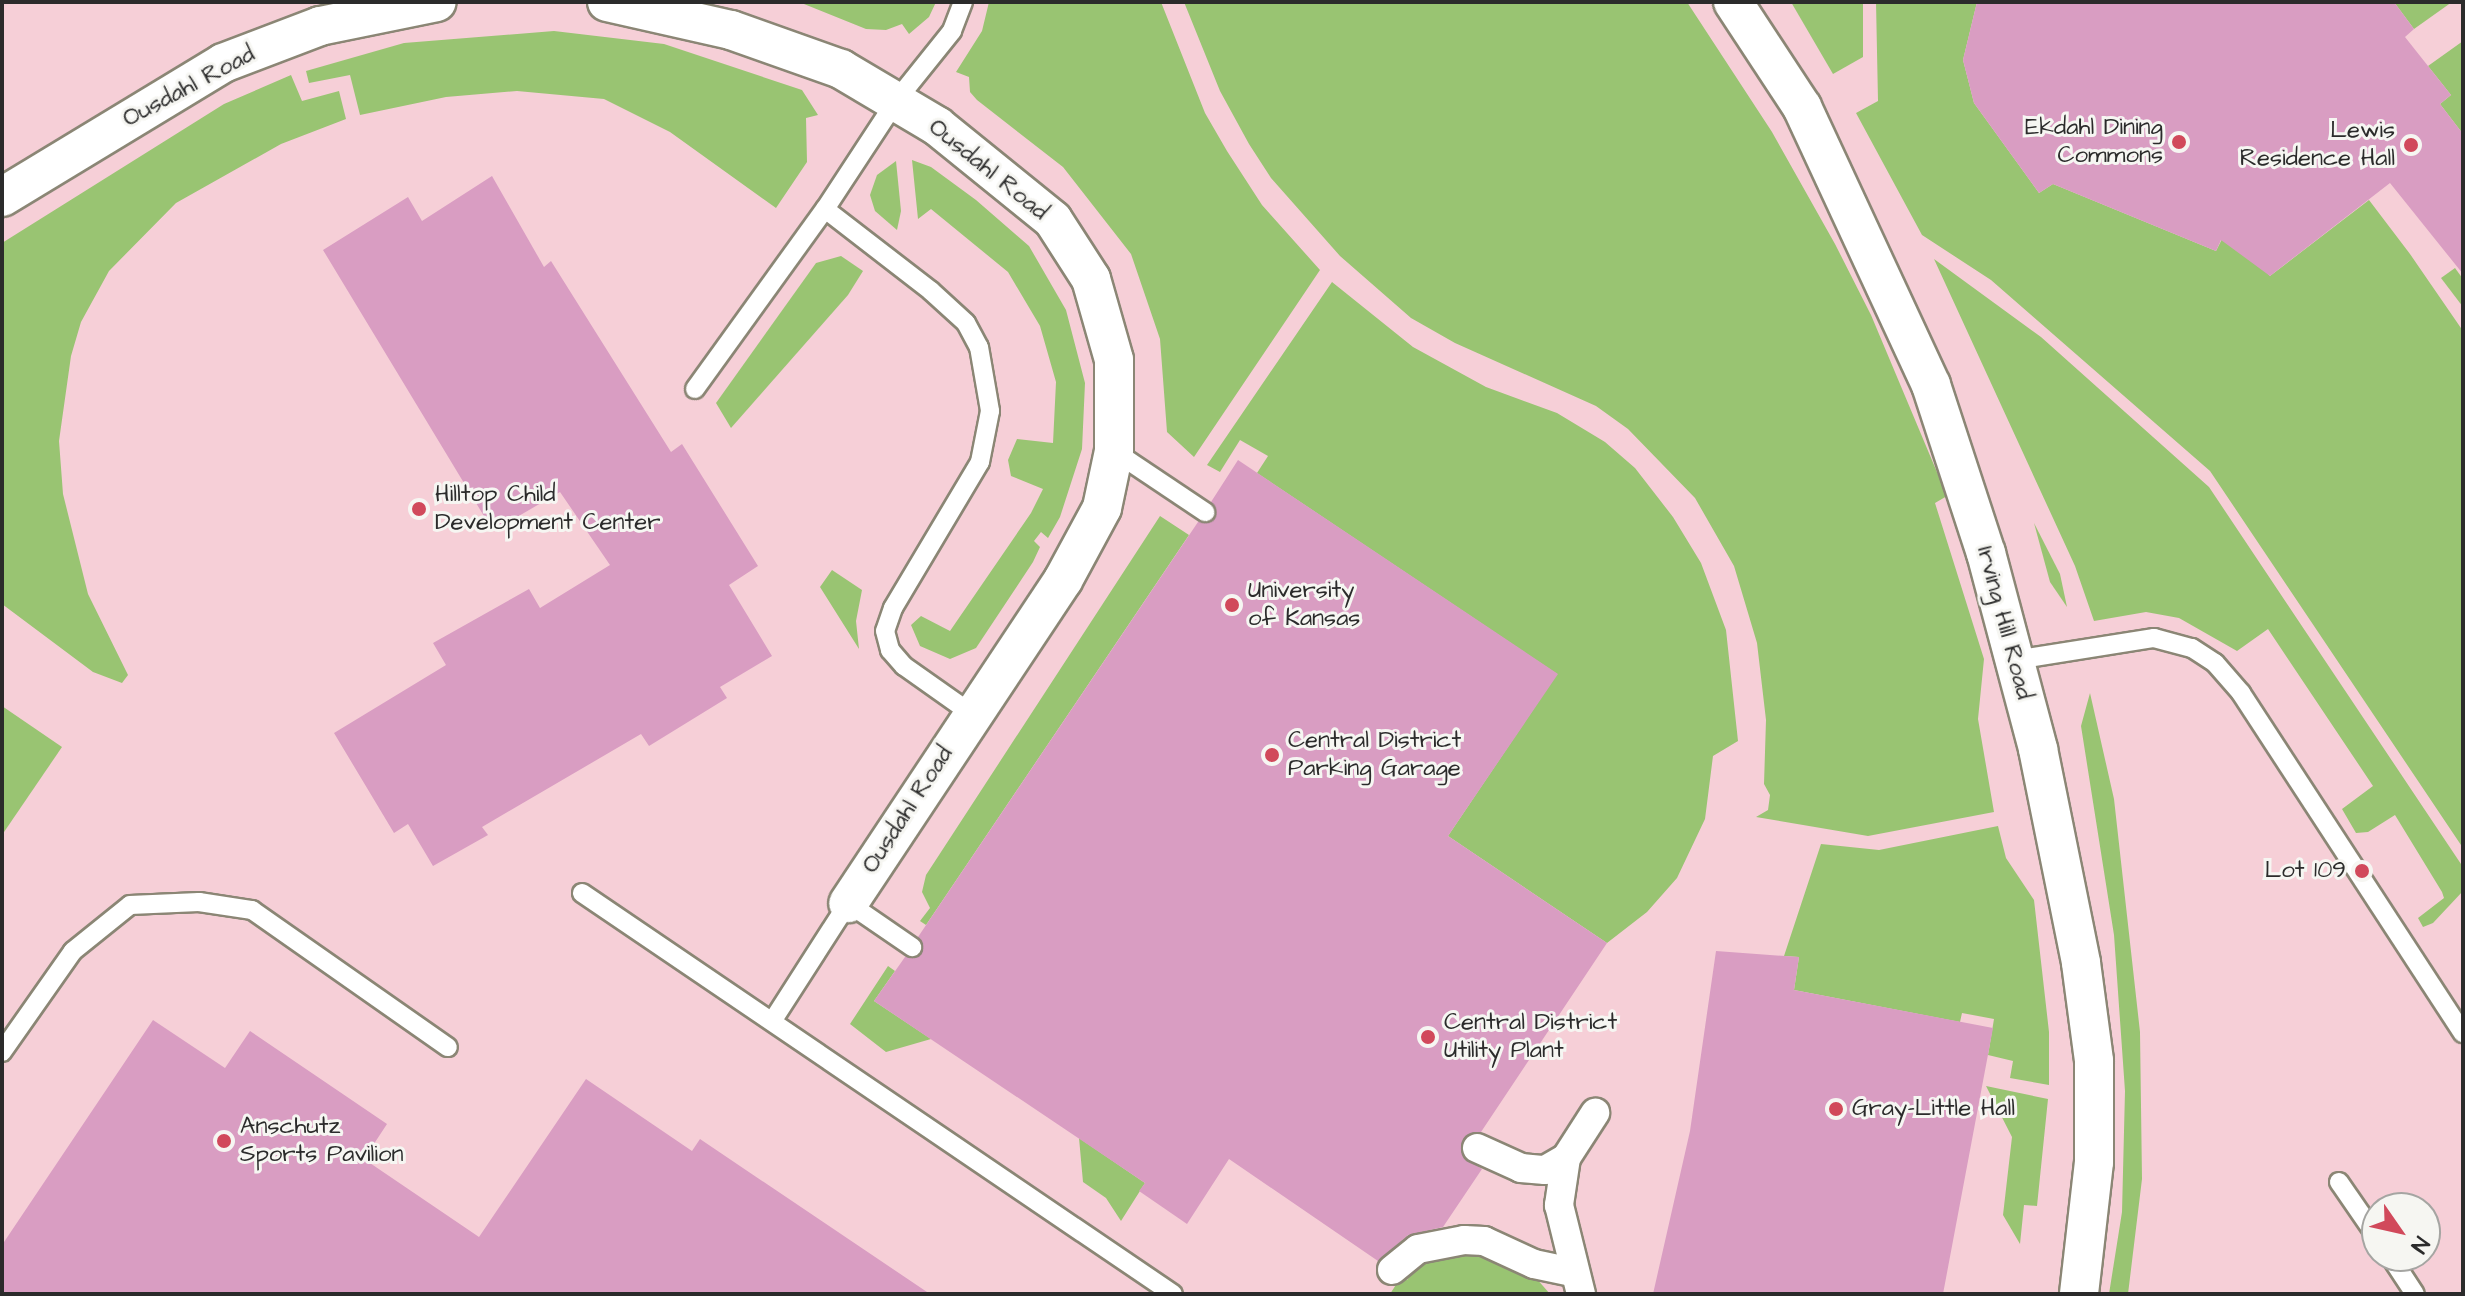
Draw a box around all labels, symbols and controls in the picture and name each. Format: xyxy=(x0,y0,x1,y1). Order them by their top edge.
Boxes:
street label: Ousdahl Road xyxy=(118,40,260,134)
street label: Ousdahl Road xyxy=(923,113,1053,227)
place label: Ekdahl Dining Commons xyxy=(2025,114,2163,170)
place label: Lewis Residence Hall xyxy=(2240,117,2395,173)
marker: Ekdahl Dining Commons xyxy=(2170,133,2188,151)
marker: Lewis Residence Hall xyxy=(2402,136,2420,154)
place label: Hilltop Child Development Center xyxy=(435,481,660,537)
marker: Hilltop Child Development Center xyxy=(410,500,428,518)
street label: Irving Hill Road xyxy=(1970,543,2038,703)
place label: University of Kansas xyxy=(1248,577,1360,633)
marker: University of Kansas xyxy=(1223,596,1241,614)
place label: Central District Parking Garage xyxy=(1288,727,1461,783)
street label: Ousdahl Road xyxy=(856,741,960,879)
marker: Central District Parking Garage xyxy=(1263,746,1281,764)
place label: Lot 109 xyxy=(2265,857,2346,885)
marker: Lot 109 xyxy=(2353,862,2371,880)
place label: Central District Utility Plant xyxy=(1444,1009,1617,1065)
marker: Central District Utility Plant xyxy=(1419,1028,1437,1046)
place label: Gray-Little Hall xyxy=(1852,1095,2015,1123)
marker: Gray-Little Hall xyxy=(1827,1100,1845,1118)
place label: Anschutz Sports Pavilion xyxy=(240,1113,403,1169)
marker: Anschutz Sports Pavilion xyxy=(215,1132,233,1150)
north arrow xyxy=(2361,1192,2441,1272)
text: N xyxy=(2403,1230,2436,1259)

